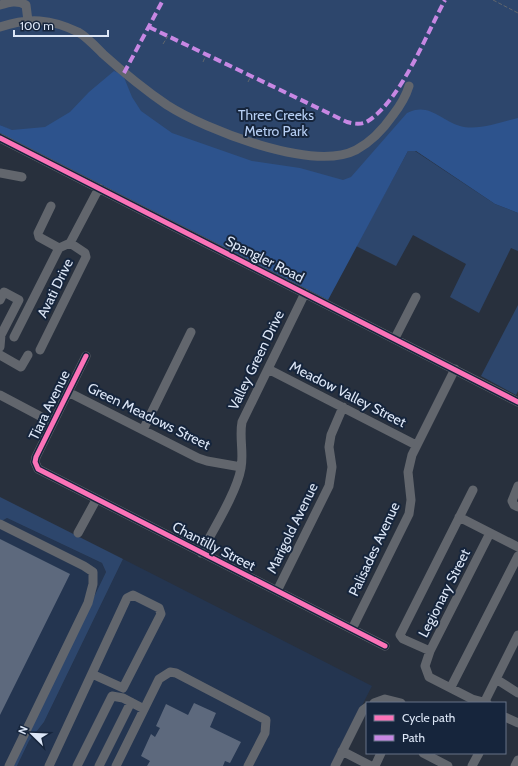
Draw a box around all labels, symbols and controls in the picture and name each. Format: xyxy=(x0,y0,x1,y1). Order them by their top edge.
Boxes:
scale bar xyxy=(14,12,108,38)
text: 100 m xyxy=(20,18,54,33)
park label: Three Creeks Metro Park xyxy=(238,106,314,140)
street label: Spangler Road xyxy=(223,232,307,286)
street label: Avati Drive xyxy=(33,255,77,321)
street label: Valley Green Drive xyxy=(224,307,288,413)
street label: Meadow Valley Street xyxy=(287,357,410,431)
street label: Tiara Avenue xyxy=(24,367,74,443)
street label: Green Meadows Street xyxy=(85,378,214,454)
street label: Marigold Avenue xyxy=(262,480,322,576)
street label: Palisades Avenue xyxy=(344,499,404,599)
street label: Chantilly Street xyxy=(169,517,259,575)
street label: Legionary Street xyxy=(414,545,474,640)
legend xyxy=(366,702,506,754)
text: Cycle path xyxy=(402,710,455,725)
north arrow xyxy=(12,714,52,754)
text: N xyxy=(15,724,31,736)
text: Path xyxy=(402,730,425,745)

